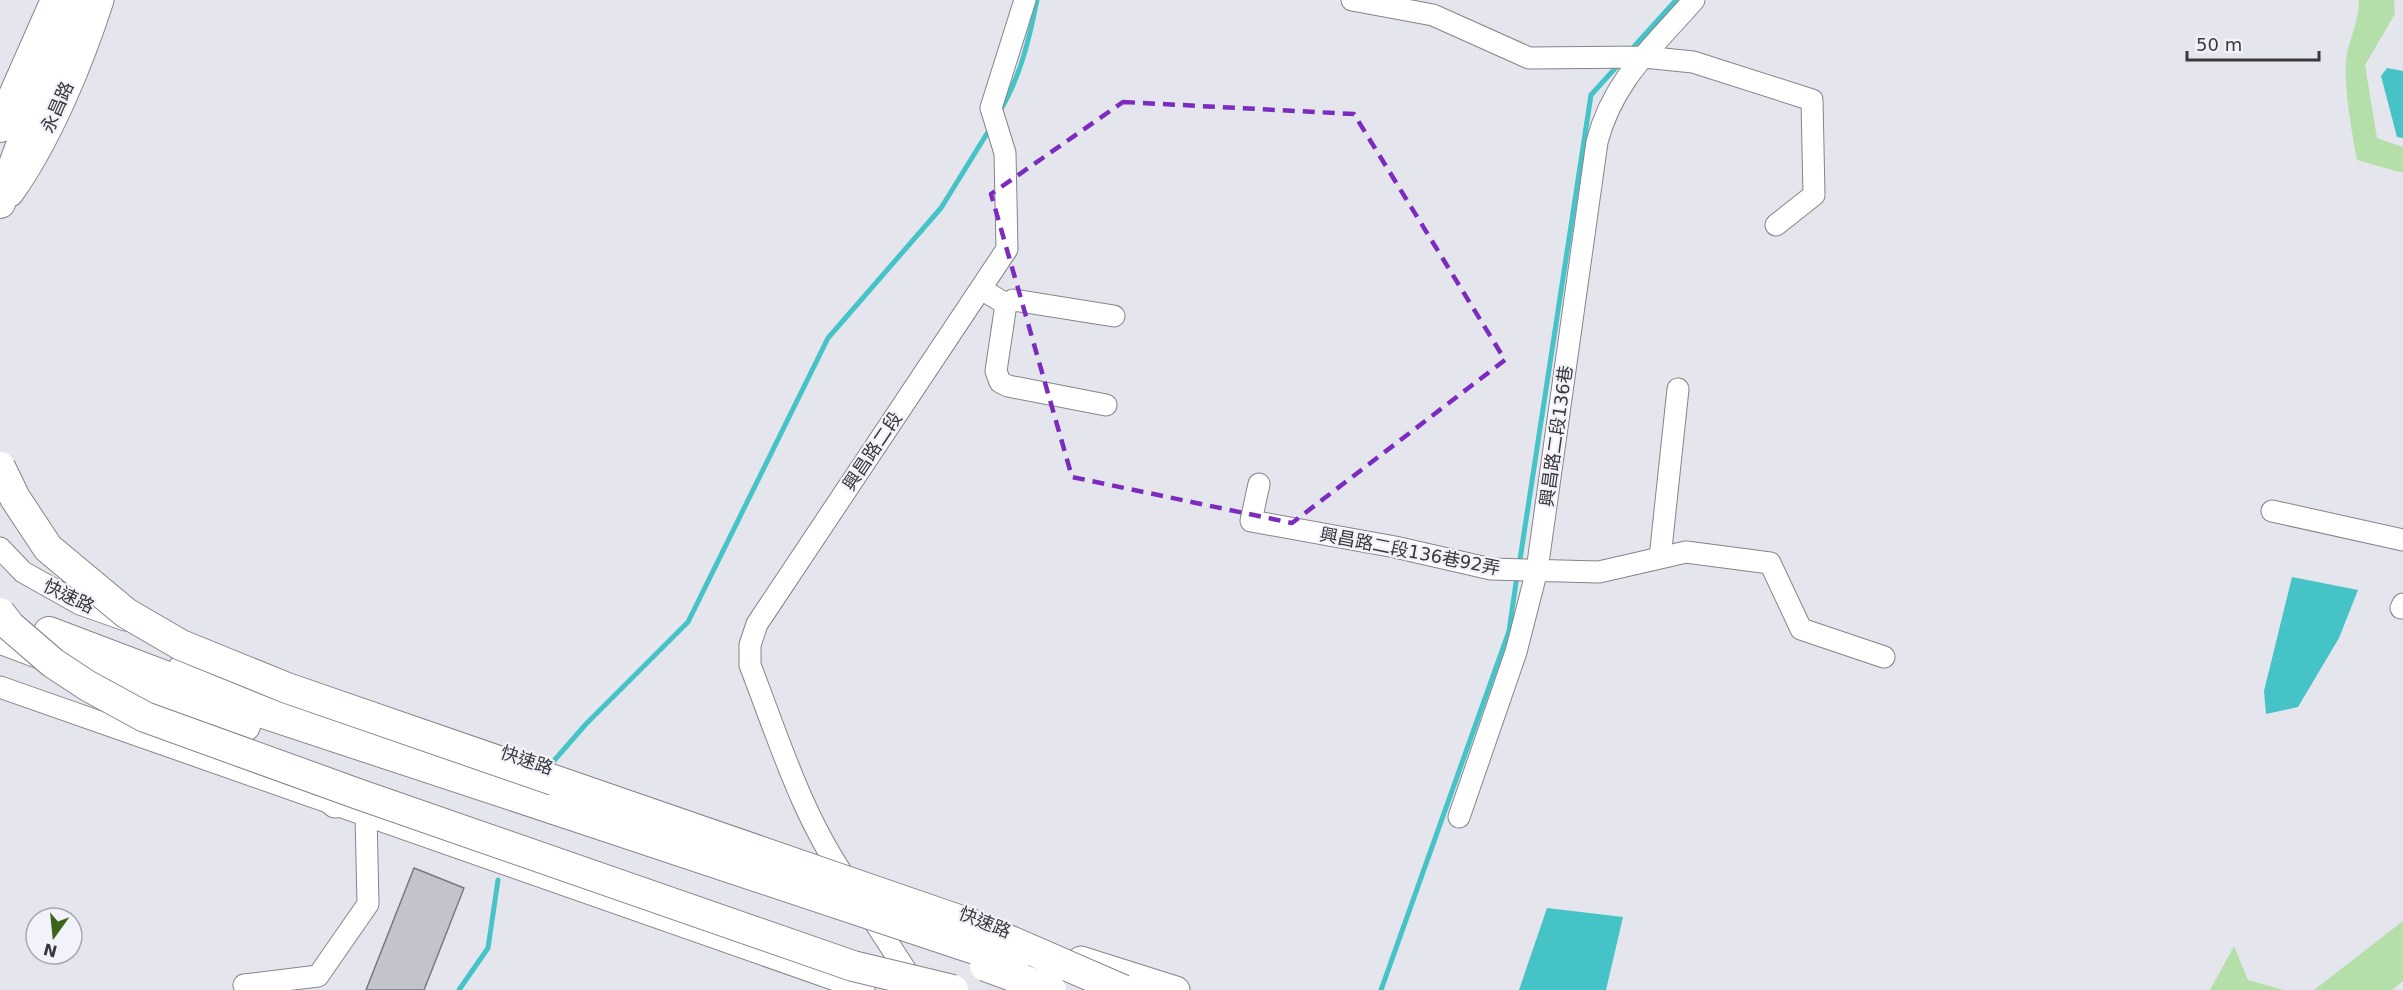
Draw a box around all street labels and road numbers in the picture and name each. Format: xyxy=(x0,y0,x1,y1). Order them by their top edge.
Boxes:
street label: 永昌路 xyxy=(36,78,78,136)
street label: 興昌路二段136巷 xyxy=(1536,364,1576,508)
street label: 興昌路二段 xyxy=(838,408,906,494)
street label: 興昌路二段136巷92弄 xyxy=(1318,523,1502,579)
street label: 快速路 xyxy=(40,575,98,617)
street label: 快速路 xyxy=(498,741,556,779)
street label: 快速路 xyxy=(956,902,1014,942)

